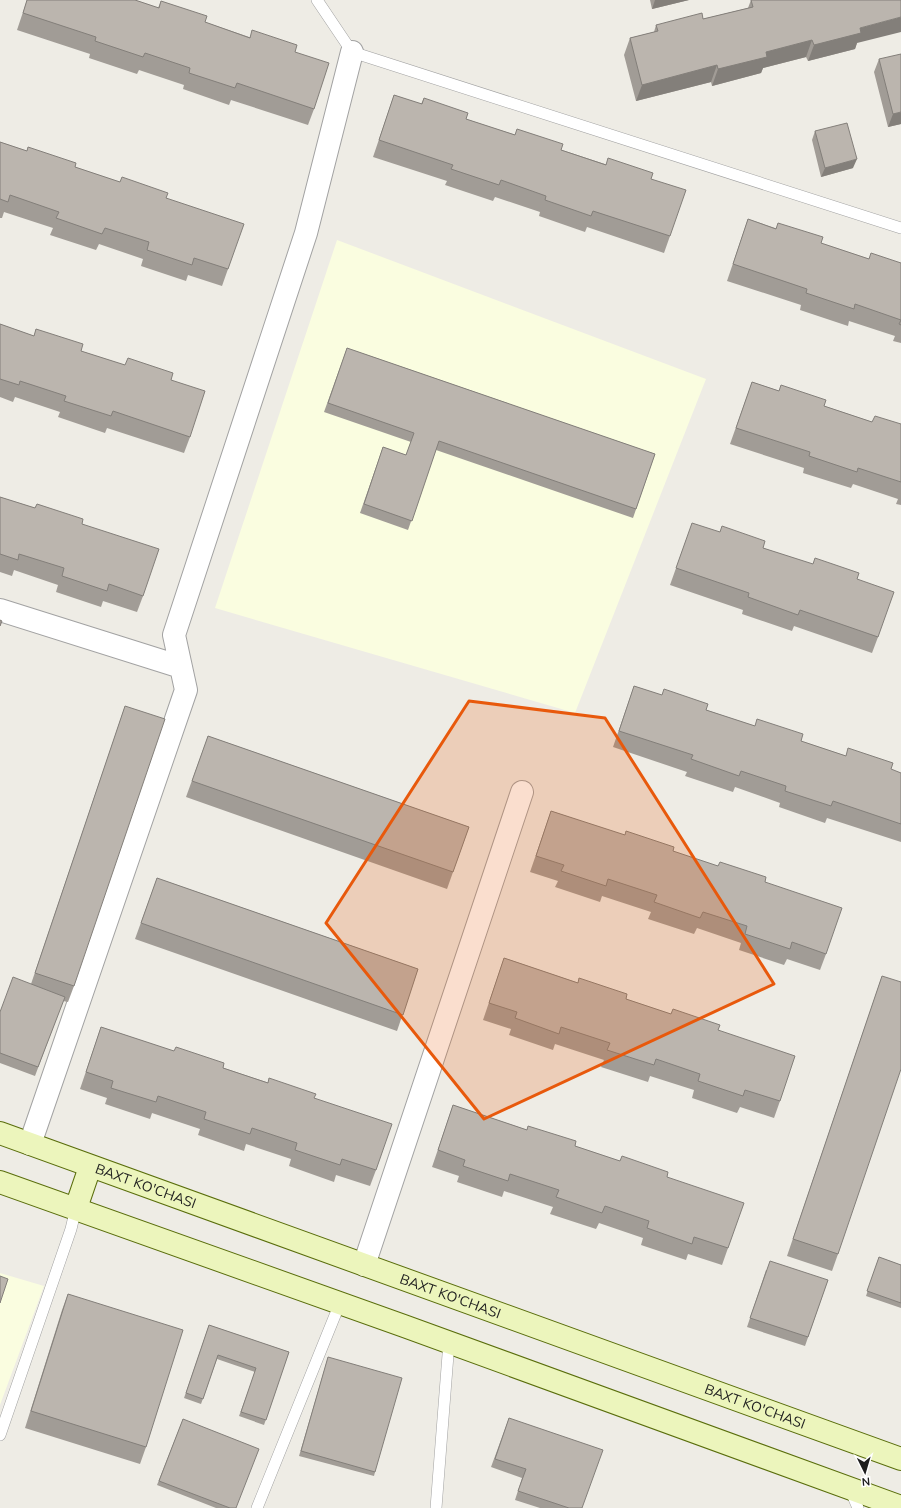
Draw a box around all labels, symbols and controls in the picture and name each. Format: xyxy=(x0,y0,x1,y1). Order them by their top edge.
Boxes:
street label: BAXT KO'CHASI xyxy=(93,1159,199,1212)
street label: BAXT KO'CHASI xyxy=(398,1269,503,1322)
street label: BAXT KO'CHASI xyxy=(702,1380,808,1433)
north arrow xyxy=(845,1452,885,1492)
text: N xyxy=(861,1475,871,1489)

